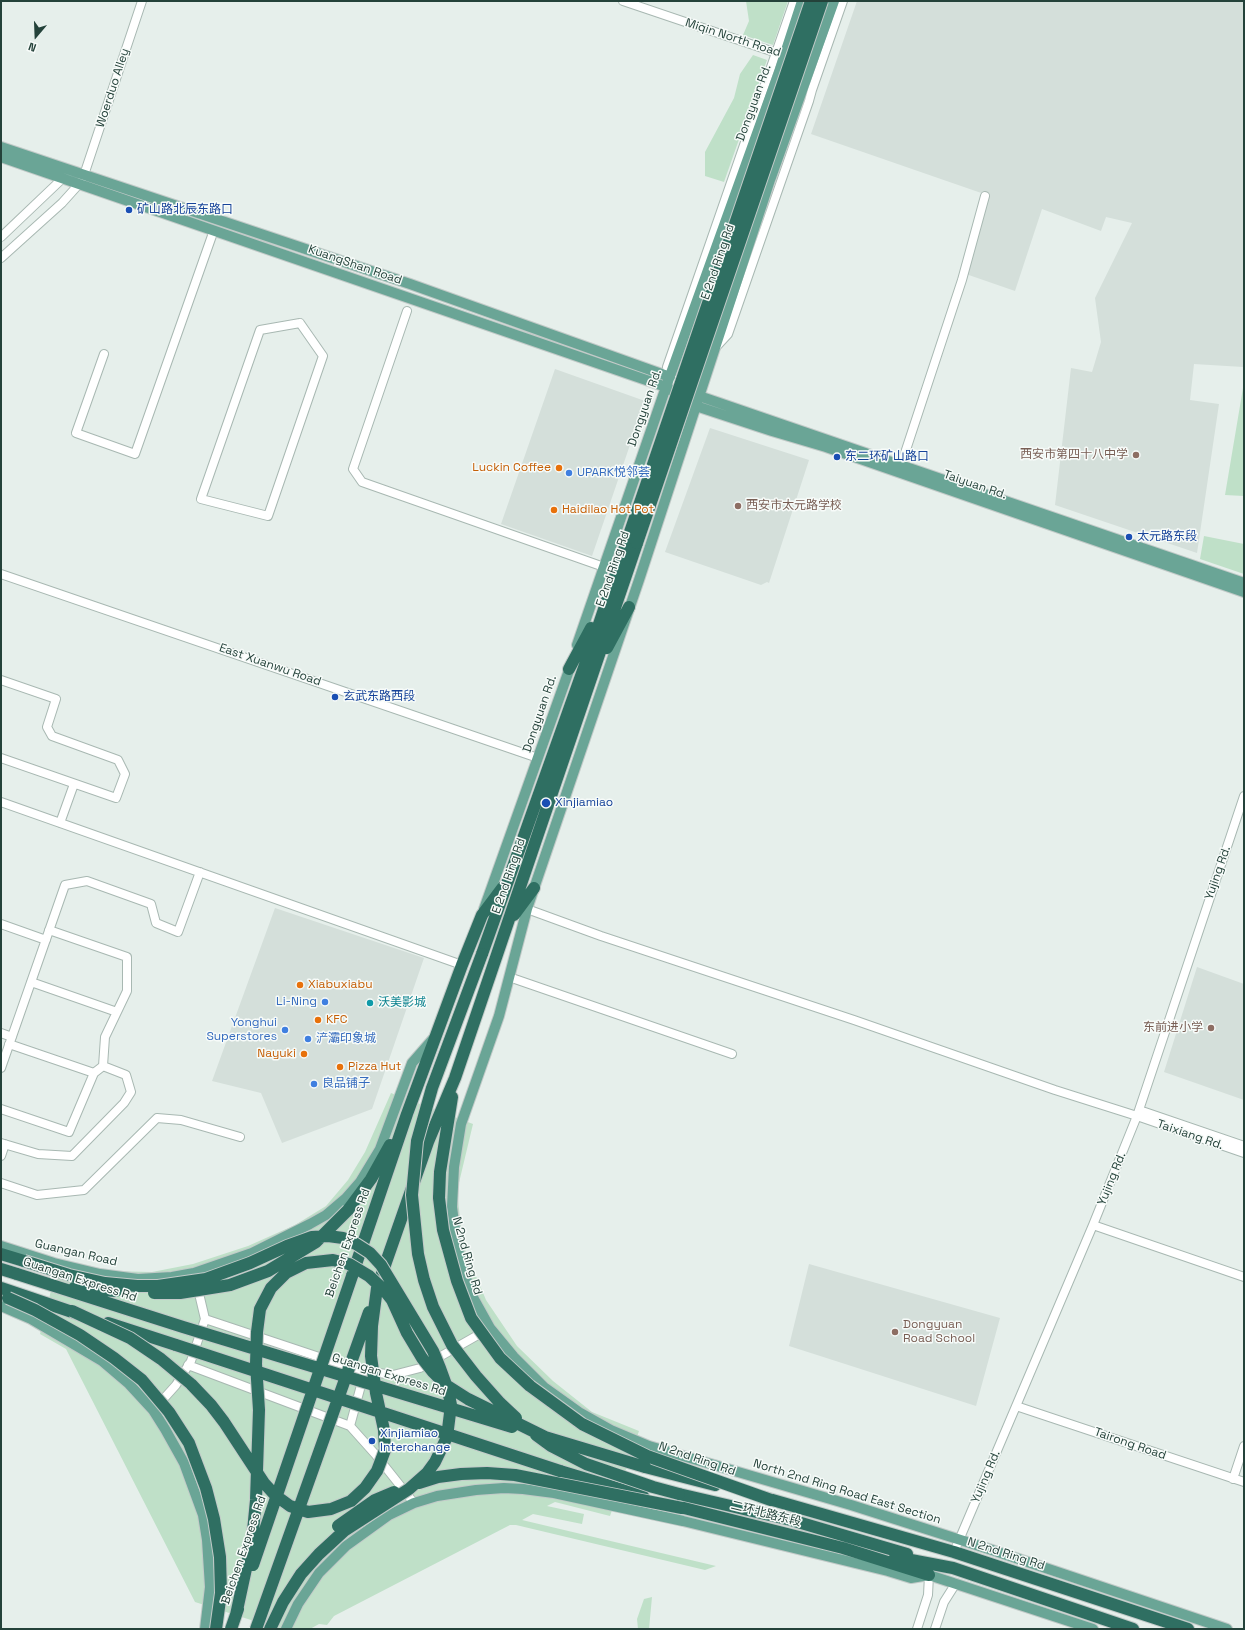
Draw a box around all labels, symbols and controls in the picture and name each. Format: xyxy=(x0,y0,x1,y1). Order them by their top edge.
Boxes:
north arrow xyxy=(16,16,56,56)
street label: Miqin North Road xyxy=(683,16,783,60)
text: N xyxy=(26,40,38,55)
street label: Woerduo Alley xyxy=(93,46,133,130)
street label: Dongyuan Rd. xyxy=(733,63,775,143)
place label: 矿山路北辰东路口 xyxy=(137,203,233,217)
marker: 矿山路北辰东路口 xyxy=(124,205,134,215)
street label: E 2nd Ring Rd xyxy=(698,222,738,302)
street label: KuangShan Road xyxy=(306,242,404,288)
street label: Dongyuan Rd. xyxy=(625,367,665,449)
place label: 西安市第四十八中学 xyxy=(1020,448,1128,462)
place label: 东二环矿山路口 xyxy=(845,450,929,464)
marker: 西安市第四十八中学 xyxy=(1131,450,1141,460)
marker: 东二环矿山路口 xyxy=(832,452,842,462)
place label: Luckin Coffee xyxy=(472,461,551,475)
marker: Luckin Coffee xyxy=(554,463,564,473)
place label: UPARK悦邻荟 xyxy=(577,466,650,480)
street label: Taiyuan Rd. xyxy=(941,467,1009,503)
marker: UPARK悦邻荟 xyxy=(564,468,574,478)
place label: 西安市太元路学校 xyxy=(746,499,842,513)
marker: 西安市太元路学校 xyxy=(733,501,743,511)
place label: Haidilao Hot Pot xyxy=(562,503,654,517)
marker: Haidilao Hot Pot xyxy=(549,505,559,515)
street label: E 2nd Ring Rd xyxy=(593,529,633,609)
place label: 太元路东段 xyxy=(1137,530,1197,544)
marker: 太元路东段 xyxy=(1124,532,1134,542)
street label: East Xuanwu Road xyxy=(217,641,323,689)
street label: Dongyuan Rd. xyxy=(520,673,560,755)
place label: 玄武东路西段 xyxy=(343,690,415,704)
marker: 玄武东路西段 xyxy=(330,692,340,702)
place label: Xinjiamiao xyxy=(555,796,613,810)
marker: Xinjiamiao xyxy=(540,797,552,809)
street label: E 2nd Ring Rd xyxy=(489,836,529,916)
street label: Yujing Rd. xyxy=(1202,844,1234,902)
place label: Xiabuxiabu xyxy=(308,978,373,992)
marker: Xiabuxiabu xyxy=(295,980,305,990)
place label: Li-Ning xyxy=(276,995,317,1009)
place label: 沃美影城 xyxy=(378,996,426,1010)
marker: Li-Ning xyxy=(320,997,330,1007)
marker: 沃美影城 xyxy=(365,998,375,1008)
place label: KFC xyxy=(326,1013,347,1027)
marker: KFC xyxy=(313,1015,323,1025)
place label: Yonghui Superstores xyxy=(206,1016,277,1044)
place label: 东前进小学 xyxy=(1143,1021,1203,1035)
marker: 东前进小学 xyxy=(1206,1023,1216,1033)
marker: Yonghui Superstores xyxy=(280,1025,290,1035)
place label: 浐灞印象城 xyxy=(316,1032,376,1046)
marker: 浐灞印象城 xyxy=(303,1034,313,1044)
place label: Nayuki xyxy=(257,1047,296,1061)
marker: Nayuki xyxy=(299,1049,309,1059)
place label: Pizza Hut xyxy=(348,1060,401,1074)
marker: Pizza Hut xyxy=(335,1062,345,1072)
place label: 良品铺子 xyxy=(322,1077,370,1091)
marker: 良品铺子 xyxy=(309,1079,319,1089)
street label: Taixiang Rd. xyxy=(1155,1117,1225,1153)
street label: Yujing Rd. xyxy=(1095,1150,1129,1208)
street label: Beichen Express Rd xyxy=(323,1187,373,1299)
street label: N 2nd Ring Rd xyxy=(449,1215,485,1297)
street label: Guangan Road xyxy=(33,1237,119,1269)
street label: Guangan Express Rd xyxy=(21,1255,139,1305)
place label: Dongyuan Road School xyxy=(903,1318,975,1346)
marker: Dongyuan Road School xyxy=(890,1327,900,1337)
street label: Guangan Express Rd xyxy=(330,1351,448,1399)
street label: Tairong Road xyxy=(1092,1425,1168,1463)
place label: Xinjiamiao Interchange xyxy=(380,1427,450,1455)
marker: Xinjiamiao Interchange xyxy=(367,1436,377,1446)
street label: N 2nd Ring Rd xyxy=(657,1439,737,1479)
street label: Yujing Rd. xyxy=(968,1448,1004,1506)
street label: North 2nd Ring Road East Section xyxy=(751,1457,943,1527)
street label: Beichen Express Rd xyxy=(219,1494,269,1606)
street label: 二环北路东段 xyxy=(729,1498,803,1530)
street label: N 2nd Ring Rd xyxy=(966,1535,1046,1573)

